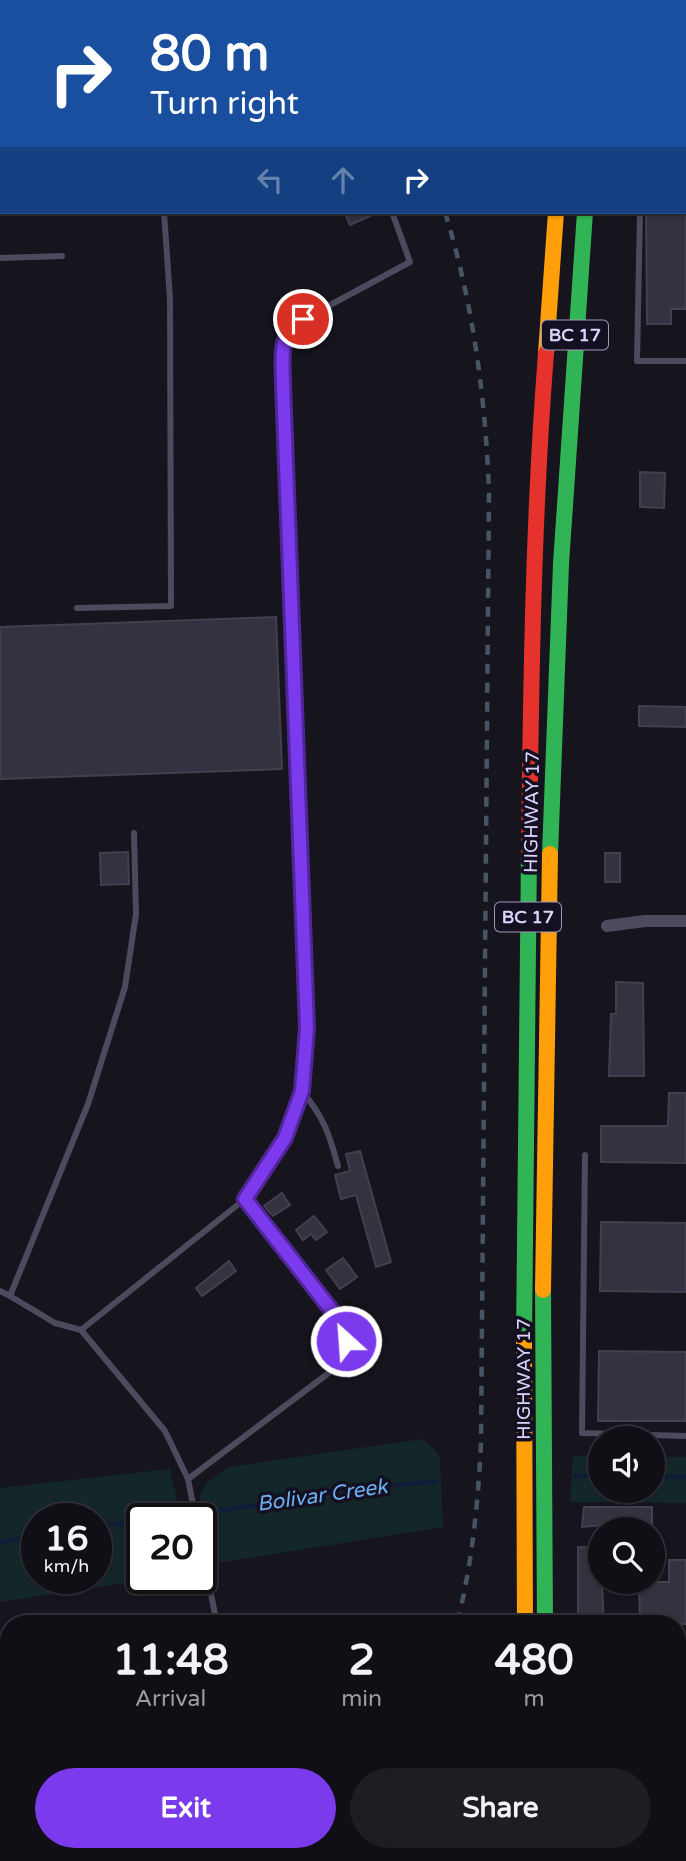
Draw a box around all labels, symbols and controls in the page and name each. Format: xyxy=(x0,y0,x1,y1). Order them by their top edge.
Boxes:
text: 80 m xyxy=(150,25,269,84)
icon: right xyxy=(35,28,126,119)
text: Turn right xyxy=(150,85,299,123)
icon: left xyxy=(251,161,289,199)
icon: ahead xyxy=(324,161,362,199)
icon: right xyxy=(397,161,435,199)
pin xyxy=(273,289,333,349)
icon: arrive xyxy=(284,300,322,338)
road number: BC 17 xyxy=(542,320,608,349)
street label: HIGHWAY 17 xyxy=(520,751,544,873)
road number: BC 17 xyxy=(495,902,561,932)
position arrow xyxy=(309,1304,383,1378)
street label: HIGHWAY 17 xyxy=(513,1318,535,1440)
map controls xyxy=(588,1426,665,1594)
button: sound xyxy=(588,1426,665,1503)
water label: Bolivar Creek xyxy=(255,1474,390,1517)
speed limit sign: 20 xyxy=(126,1503,217,1594)
button: search xyxy=(588,1517,665,1594)
text: 16 xyxy=(45,1518,88,1560)
text: km/h xyxy=(44,1555,89,1577)
text: 11:48 xyxy=(112,1635,229,1686)
text: 2 xyxy=(348,1635,375,1686)
text: 480 xyxy=(494,1635,574,1686)
text: Arrival xyxy=(135,1685,206,1713)
text: min xyxy=(341,1685,382,1713)
text: m xyxy=(523,1685,545,1713)
button: Exit xyxy=(35,1768,336,1848)
button: Share xyxy=(350,1768,651,1848)

